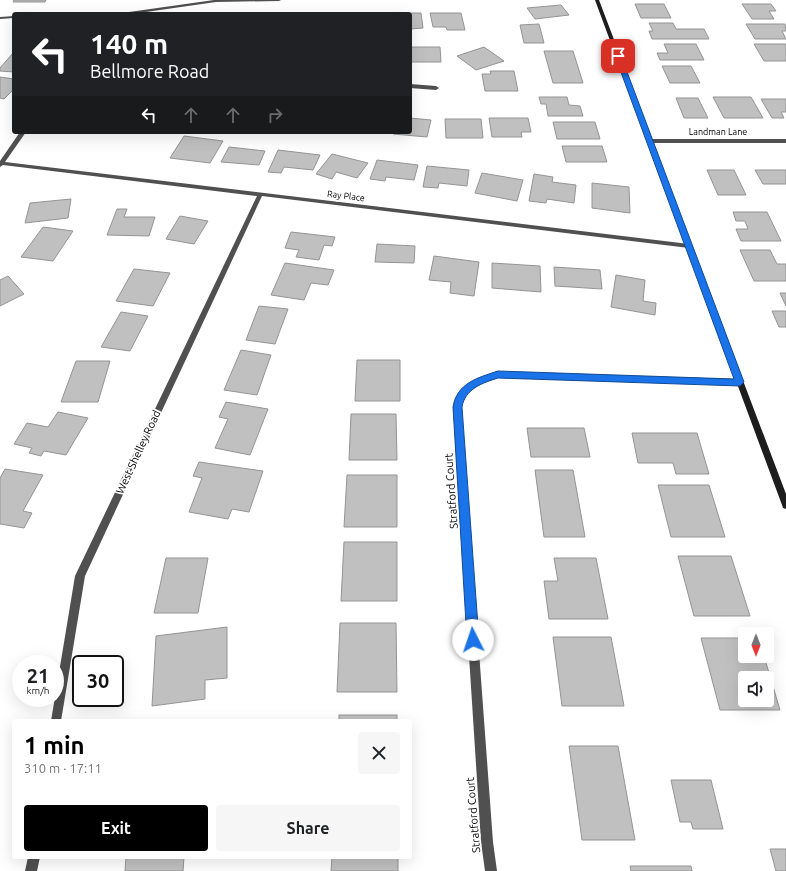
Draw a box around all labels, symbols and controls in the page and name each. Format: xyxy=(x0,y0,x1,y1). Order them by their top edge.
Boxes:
icon: left xyxy=(24,28,76,80)
text: 140 m xyxy=(90,28,168,59)
pin xyxy=(601,39,635,73)
icon: arrive xyxy=(607,45,629,67)
text: Bellmore Road xyxy=(90,61,209,81)
icon: left xyxy=(138,104,160,126)
icon: ahead xyxy=(180,104,202,126)
icon: ahead xyxy=(222,104,244,126)
icon: right xyxy=(264,104,286,126)
street label: Landman Lane xyxy=(689,127,747,137)
street label: Ray Place xyxy=(326,189,366,203)
street label: West Shelley Road xyxy=(113,408,163,496)
street label: Stratford Court xyxy=(442,452,460,529)
position arrow xyxy=(452,619,494,661)
north arrow xyxy=(738,627,774,663)
map controls xyxy=(738,627,774,707)
speed limit sign: 30 xyxy=(72,655,124,707)
text: 21 xyxy=(27,664,49,687)
button: sound xyxy=(738,671,774,707)
text: km/h xyxy=(26,685,50,696)
text: 1 min xyxy=(24,732,85,759)
button: close xyxy=(358,732,400,774)
text: 310 m · 17:11 xyxy=(24,761,102,775)
street label: Stratford Court xyxy=(464,776,482,853)
button: Exit xyxy=(24,805,208,851)
button: Share xyxy=(216,805,400,851)

